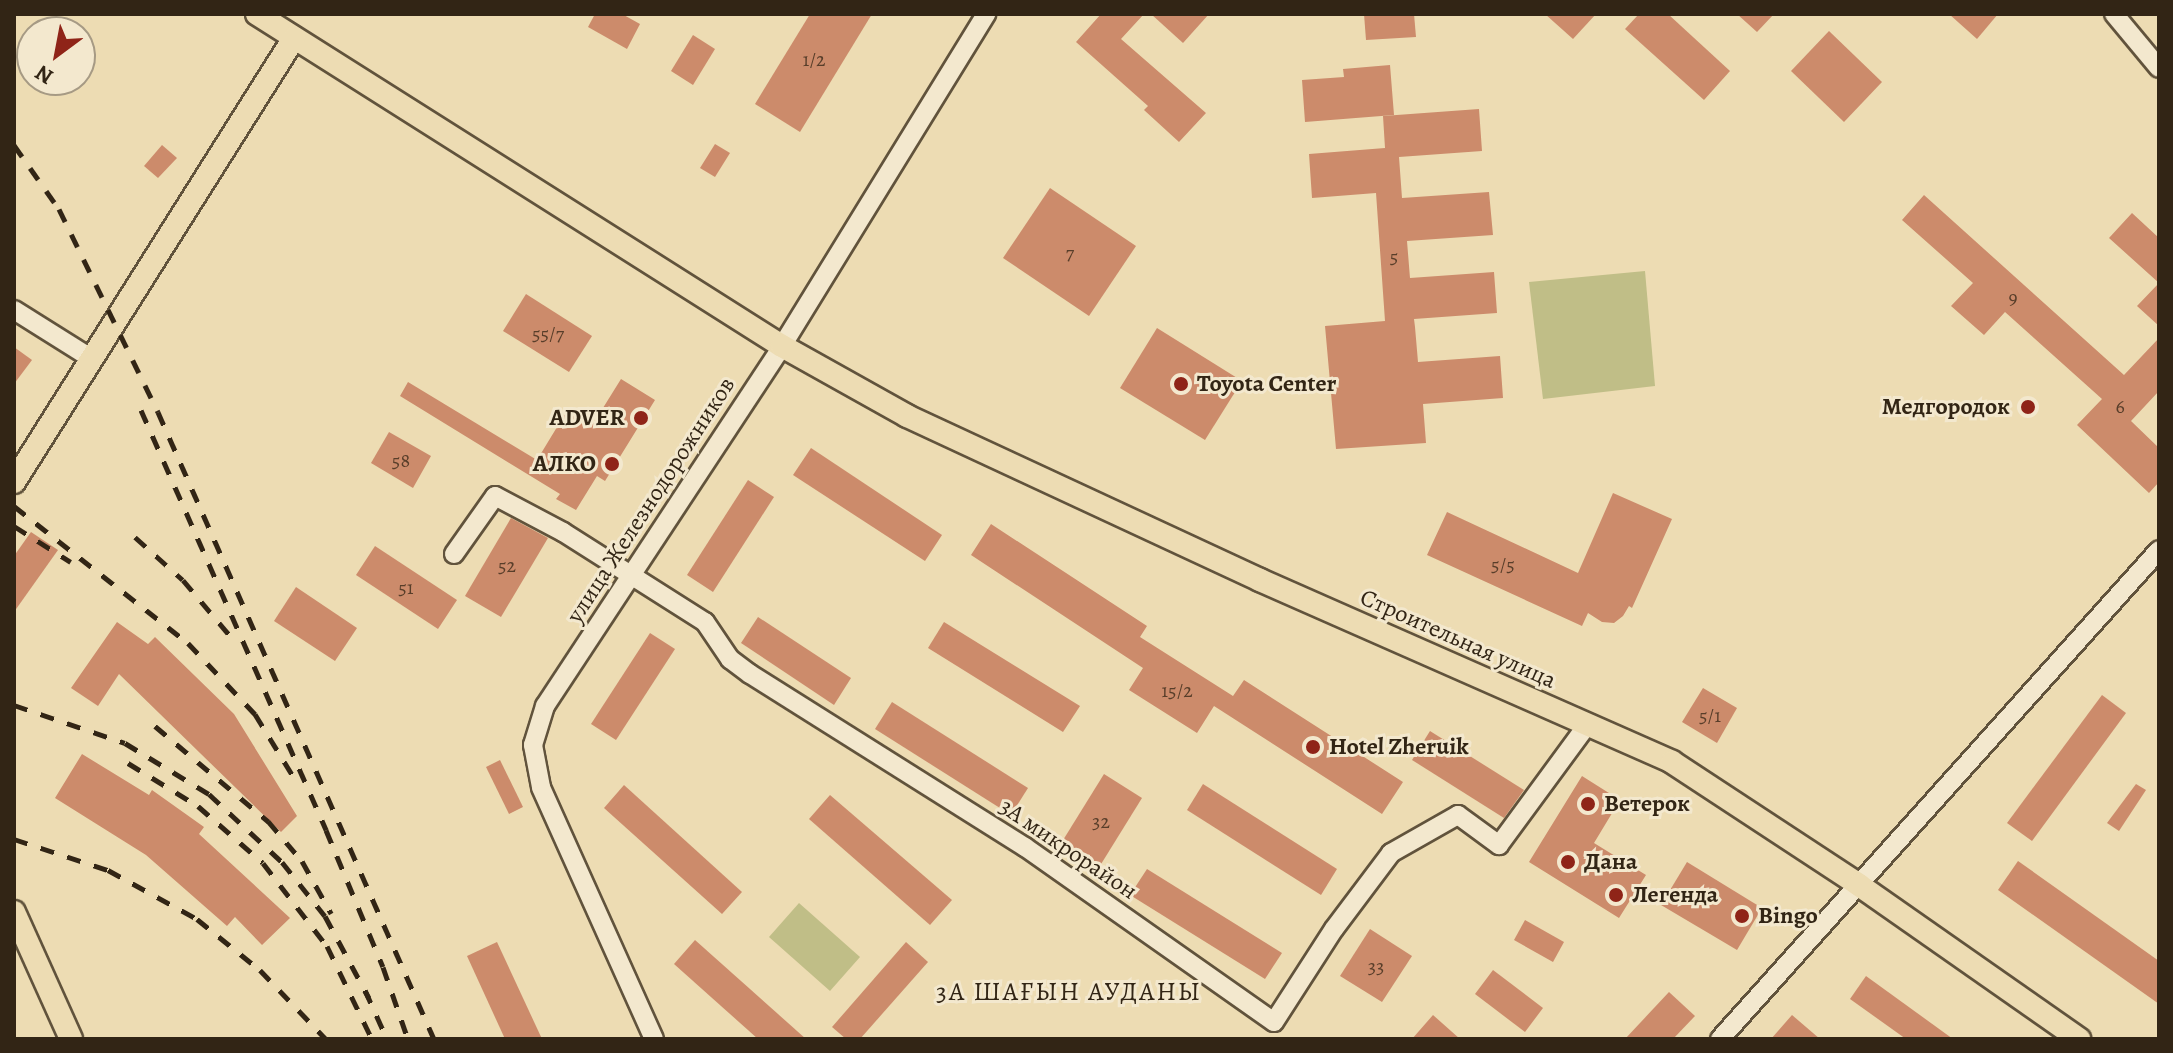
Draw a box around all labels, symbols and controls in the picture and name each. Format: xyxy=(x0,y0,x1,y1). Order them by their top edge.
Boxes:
north arrow xyxy=(16,16,96,96)
house number: 1/2 xyxy=(803,47,825,71)
text: N xyxy=(30,58,59,92)
house number: 7 xyxy=(1066,240,1074,264)
house number: 5 xyxy=(1390,244,1398,268)
house number: 9 xyxy=(2008,285,2018,309)
house number: 55/7 xyxy=(532,321,564,345)
place label: Toyota Center xyxy=(1197,370,1336,398)
street label: улица Железнодорожников xyxy=(561,372,741,628)
marker: Toyota Center xyxy=(1172,375,1190,393)
place label: Медгородок xyxy=(1882,393,2010,421)
house number: 6 xyxy=(2115,394,2125,418)
marker: Медгородок xyxy=(2017,396,2039,418)
place label: ADVER xyxy=(549,404,625,432)
marker: ADVER xyxy=(632,409,650,427)
house number: 58 xyxy=(392,448,410,472)
place label: АЛКО xyxy=(533,450,596,478)
marker: АЛКО xyxy=(603,455,621,473)
house number: 5/5 xyxy=(1491,552,1515,576)
house number: 52 xyxy=(498,553,516,577)
house number: 51 xyxy=(398,575,414,599)
street label: Строительная улица xyxy=(1356,583,1560,695)
house number: 15/2 xyxy=(1161,678,1193,702)
house number: 5/1 xyxy=(1699,703,1721,727)
place label: Hotel Zheruik xyxy=(1329,733,1469,761)
marker: Hotel Zheruik xyxy=(1304,738,1322,756)
place label: Ветерок xyxy=(1604,790,1690,818)
street label: 3А микрорайон xyxy=(994,792,1142,906)
marker: Ветерок xyxy=(1579,795,1597,813)
house number: 32 xyxy=(1092,809,1110,833)
place label: Дана xyxy=(1584,848,1637,876)
marker: Дана xyxy=(1559,853,1577,871)
place label: Легенда xyxy=(1632,881,1718,909)
marker: Легенда xyxy=(1607,886,1625,904)
place label: Bingo xyxy=(1758,902,1818,930)
marker: Bingo xyxy=(1733,907,1751,925)
house number: 33 xyxy=(1368,954,1384,978)
district label: 3А ШАҒЫН АУДАНЫ xyxy=(936,976,1202,1008)

